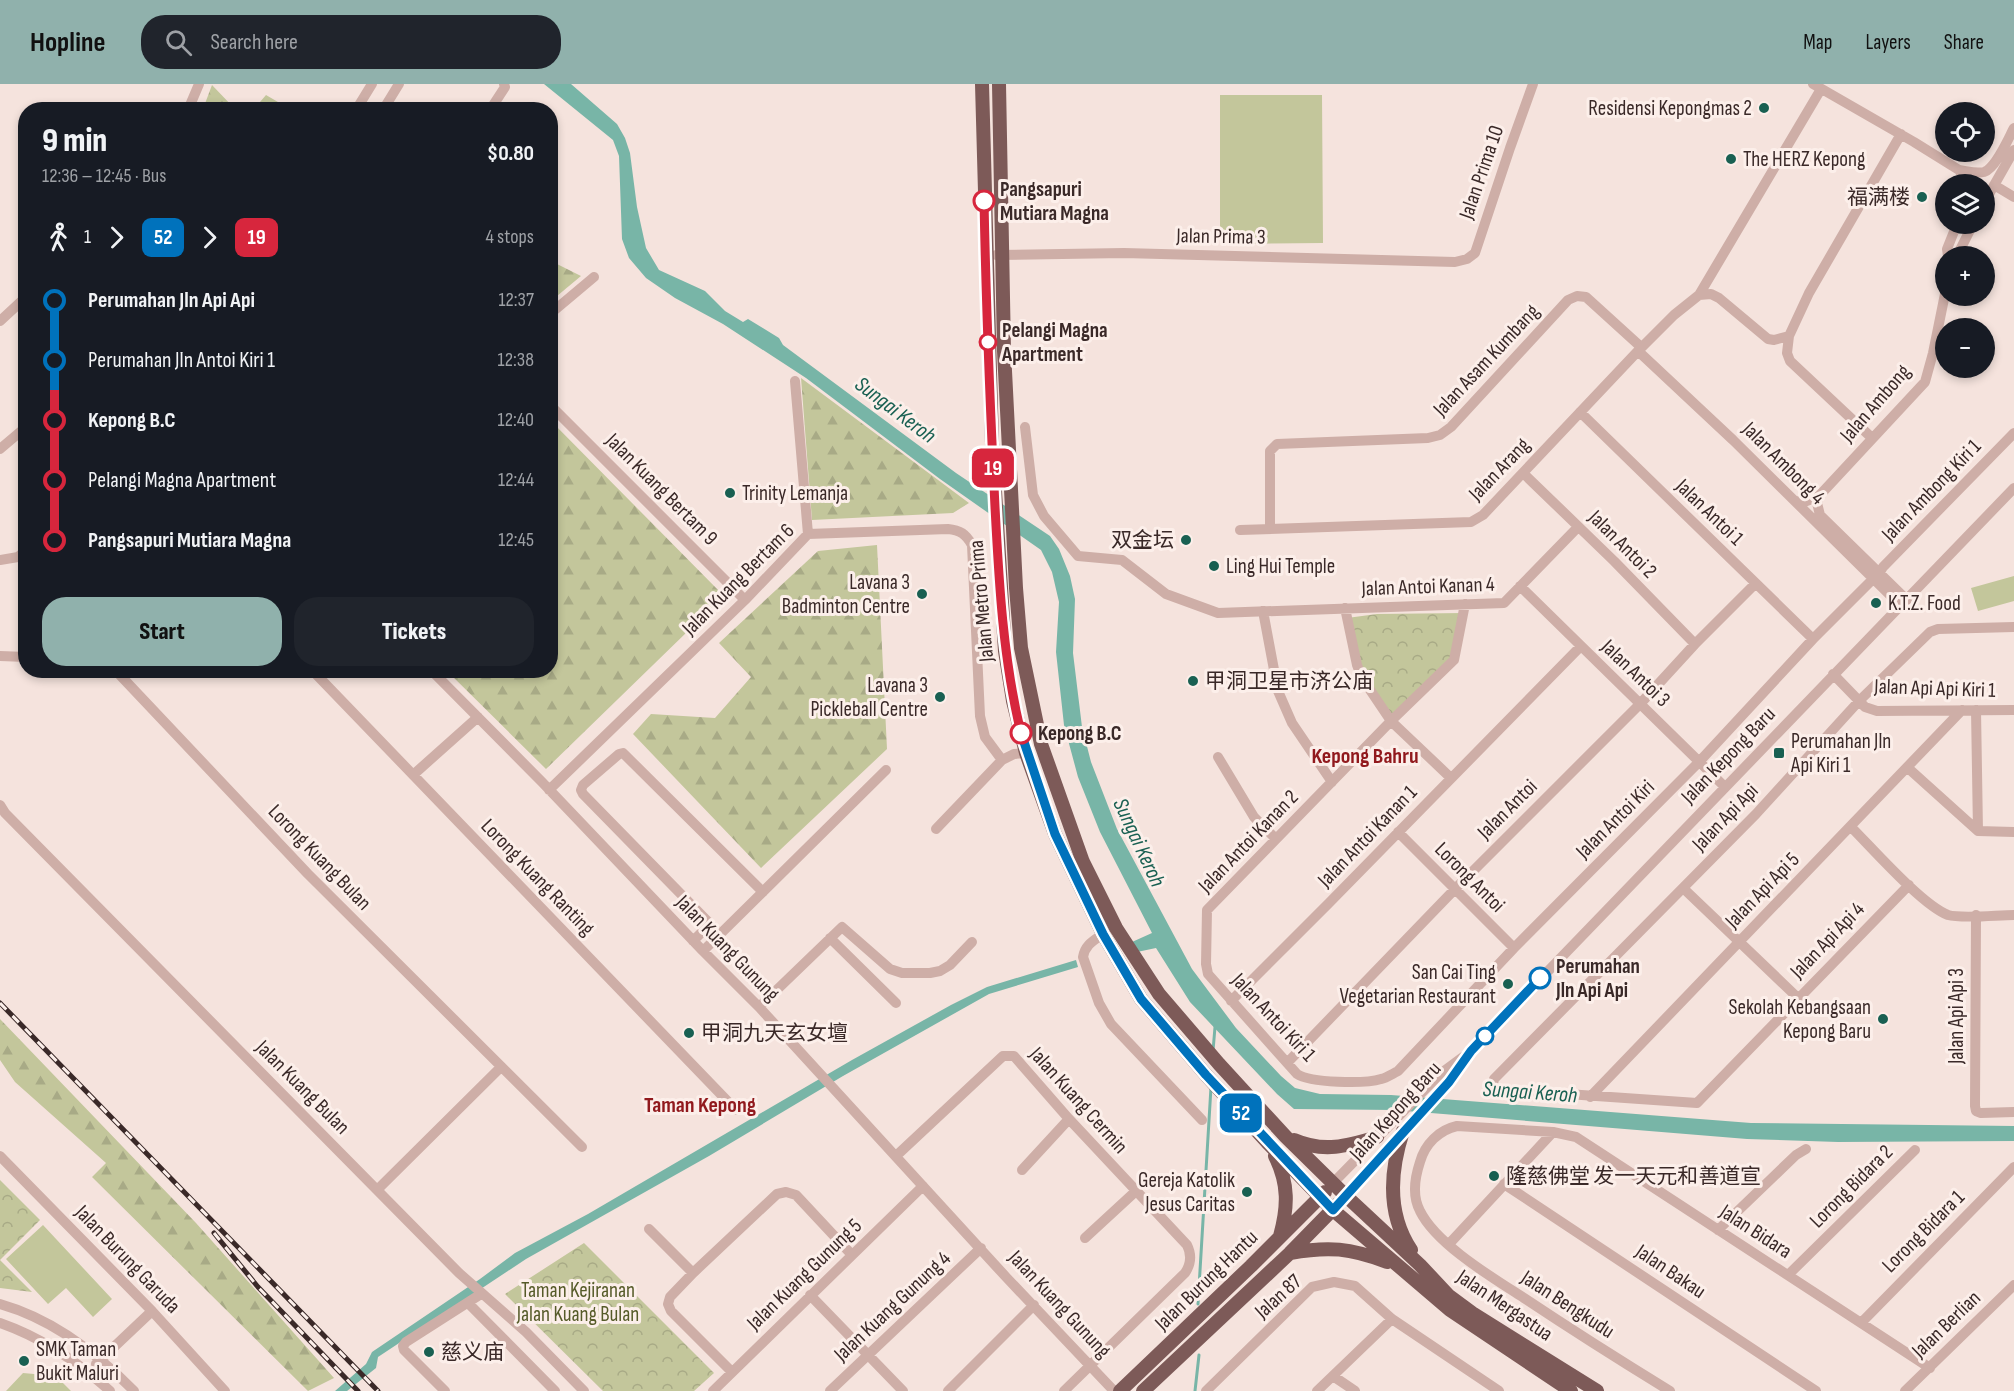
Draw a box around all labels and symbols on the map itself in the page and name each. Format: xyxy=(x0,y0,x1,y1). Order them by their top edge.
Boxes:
place label: Residensi Kepongmas 2 xyxy=(1588,96,1752,121)
marker: Residensi Kepongmas 2 xyxy=(1757,101,1771,115)
street label: Jalan Prima 10 xyxy=(1454,122,1509,223)
place label: The HERZ Kepong xyxy=(1743,147,1865,172)
marker: The HERZ Kepong xyxy=(1724,152,1738,166)
place label: Pangsapuri Mutiara Magna xyxy=(1000,177,1109,226)
place label: 福满楼 xyxy=(1847,185,1910,210)
marker: Pangsapuri Mutiara Magna xyxy=(973,190,995,212)
marker: 福满楼 xyxy=(1915,190,1929,204)
street label: Jalan Prima 3 xyxy=(1175,223,1266,250)
street label: Jalan Asam Kumbang xyxy=(1428,299,1545,422)
place label: Pelangi Magna Apartment xyxy=(1001,318,1108,367)
marker: Pelangi Magna Apartment xyxy=(979,333,997,351)
street label: Jalan Ambong xyxy=(1834,360,1916,448)
water label: Sungai Keroh xyxy=(849,371,941,449)
street label: Jalan Ambong 4 xyxy=(1736,416,1830,510)
street label: Jalan Kuang Bertam 9 xyxy=(600,427,723,551)
street label: Jalan Arang xyxy=(1463,433,1535,507)
street label: Jalan Ambong Kiri 1 xyxy=(1876,434,1987,547)
line badge: 19 xyxy=(966,448,1020,488)
street label: Jalan Antoi 1 xyxy=(1670,473,1749,551)
place label: Trinity Lemanja xyxy=(742,481,848,506)
marker: Trinity Lemanja xyxy=(723,486,737,500)
street label: Jalan Antoi 2 xyxy=(1583,504,1662,584)
street label: Jalan Kuang Bertam 6 xyxy=(676,518,800,641)
place label: 双金坛 xyxy=(1111,528,1174,553)
marker: 双金坛 xyxy=(1179,533,1193,547)
street label: Jalan Metro Prima xyxy=(964,539,999,664)
place label: Ling Hui Temple xyxy=(1226,554,1335,579)
marker: Ling Hui Temple xyxy=(1207,559,1221,573)
place label: Lavana 3 Badminton Centre xyxy=(782,570,910,619)
street label: Jalan Antoi Kanan 4 xyxy=(1360,572,1495,601)
marker: Lavana 3 Badminton Centre xyxy=(915,587,929,601)
place label: K.T.Z. Food xyxy=(1888,591,1961,616)
marker: K.T.Z. Food xyxy=(1869,596,1883,610)
street label: Jalan Antoi 3 xyxy=(1595,634,1675,712)
place label: 甲洞卫星市济公庙 xyxy=(1205,669,1373,694)
place label: Lavana 3 Pickleball Centre xyxy=(810,673,928,722)
marker: 甲洞卫星市济公庙 xyxy=(1186,674,1200,688)
street label: Jalan Api Api Kiri 1 xyxy=(1873,674,1997,703)
marker: Lavana 3 Pickleball Centre xyxy=(933,690,947,704)
street label: Jalan Kepong Baru xyxy=(1675,702,1781,810)
place label: Kepong B.C xyxy=(1038,721,1122,746)
marker: Kepong B.C xyxy=(1010,722,1032,744)
place label: Perumahan Jln Api Kiri 1 xyxy=(1790,729,1891,778)
district label: Kepong Bahru xyxy=(1311,743,1419,770)
marker: Perumahan Jln Api Kiri 1 xyxy=(1772,746,1786,760)
street label: Jalan Antoi xyxy=(1472,774,1542,845)
street label: Jalan Antoi Kiri xyxy=(1570,775,1660,865)
street label: Jalan Api Api xyxy=(1686,778,1764,857)
street label: Jalan Antoi Kanan 1 xyxy=(1312,780,1423,893)
street label: Jalan Antoi Kanan 2 xyxy=(1192,785,1304,899)
water label: Sungai Keroh xyxy=(1106,794,1171,891)
street label: Lorong Kuang Bulan xyxy=(263,799,376,915)
street label: Lorong Kuang Ranting xyxy=(476,814,600,941)
street label: Lorong Antoi xyxy=(1429,837,1510,918)
street label: Jalan Api Api 5 xyxy=(1719,847,1805,934)
street label: Jalan Kuang Gunung xyxy=(670,889,785,1007)
street label: Jalan Api Api 4 xyxy=(1784,897,1870,984)
place label: Perumahan Jln Api Api xyxy=(1555,954,1640,1003)
place label: San Cai Ting Vegetarian Restaurant xyxy=(1339,960,1496,1009)
street label: Jalan Antoi Kiri 1 xyxy=(1226,967,1321,1067)
marker: Perumahan Jln Api Api xyxy=(1529,967,1551,989)
street label: Jalan Api Api 3 xyxy=(1944,968,1969,1065)
marker: San Cai Ting Vegetarian Restaurant xyxy=(1501,977,1515,991)
place label: Sekolah Kebangsaan Kepong Baru xyxy=(1729,995,1871,1044)
marker: Sekolah Kebangsaan Kepong Baru xyxy=(1876,1012,1890,1026)
place label: 甲洞九天玄女壇 xyxy=(701,1021,848,1046)
marker: 甲洞九天玄女壇 xyxy=(682,1026,696,1040)
unlabelled marker xyxy=(1476,1027,1494,1045)
street label: Jalan Kuang Bulan xyxy=(250,1034,355,1140)
street label: Jalan Kuang Cermin xyxy=(1024,1041,1133,1159)
street label: Jalan Kepong Baru xyxy=(1344,1057,1446,1167)
water label: Sungai Keroh xyxy=(1482,1076,1578,1109)
district label: Taman Kepong xyxy=(644,1092,756,1119)
line badge: 52 xyxy=(1214,1094,1268,1132)
street label: Lorong Bidara 2 xyxy=(1805,1140,1898,1233)
place label: 隆慈佛堂 发一天元和善道宣 xyxy=(1506,1164,1761,1189)
place label: Gereja Katolik Jesus Caritas xyxy=(1138,1168,1235,1217)
marker: 隆慈佛堂 发一天元和善道宣 xyxy=(1487,1169,1501,1183)
marker: Gereja Katolik Jesus Caritas xyxy=(1240,1185,1254,1199)
street label: Lorong Bidara 1 xyxy=(1877,1185,1970,1278)
street label: Jalan Bidara xyxy=(1714,1198,1796,1264)
street label: Jalan Burung Garuda xyxy=(69,1199,185,1319)
street label: Jalan Kuang Gunung 5 xyxy=(741,1213,867,1336)
street label: Jalan Burung Hantu xyxy=(1149,1225,1263,1336)
street label: Jalan Bakau xyxy=(1630,1238,1710,1304)
street label: Jalan Kuang Gunung xyxy=(1003,1245,1116,1363)
street label: Jalan Kuang Gunung 4 xyxy=(828,1246,956,1367)
street label: Jalan Mergastua xyxy=(1451,1264,1557,1347)
street label: Jalan Bengkudu xyxy=(1516,1264,1619,1344)
street label: Jalan 87 xyxy=(1249,1269,1307,1324)
park label: Taman Kejiranan Jalan Kuang Bulan xyxy=(516,1278,639,1327)
street label: Jalan Berlian xyxy=(1906,1286,1986,1364)
place label: SMK Taman Bukit Maluri xyxy=(36,1337,119,1386)
place label: 慈义庙 xyxy=(441,1340,504,1365)
marker: 慈义庙 xyxy=(422,1345,436,1359)
marker: SMK Taman Bukit Maluri xyxy=(17,1354,31,1368)

